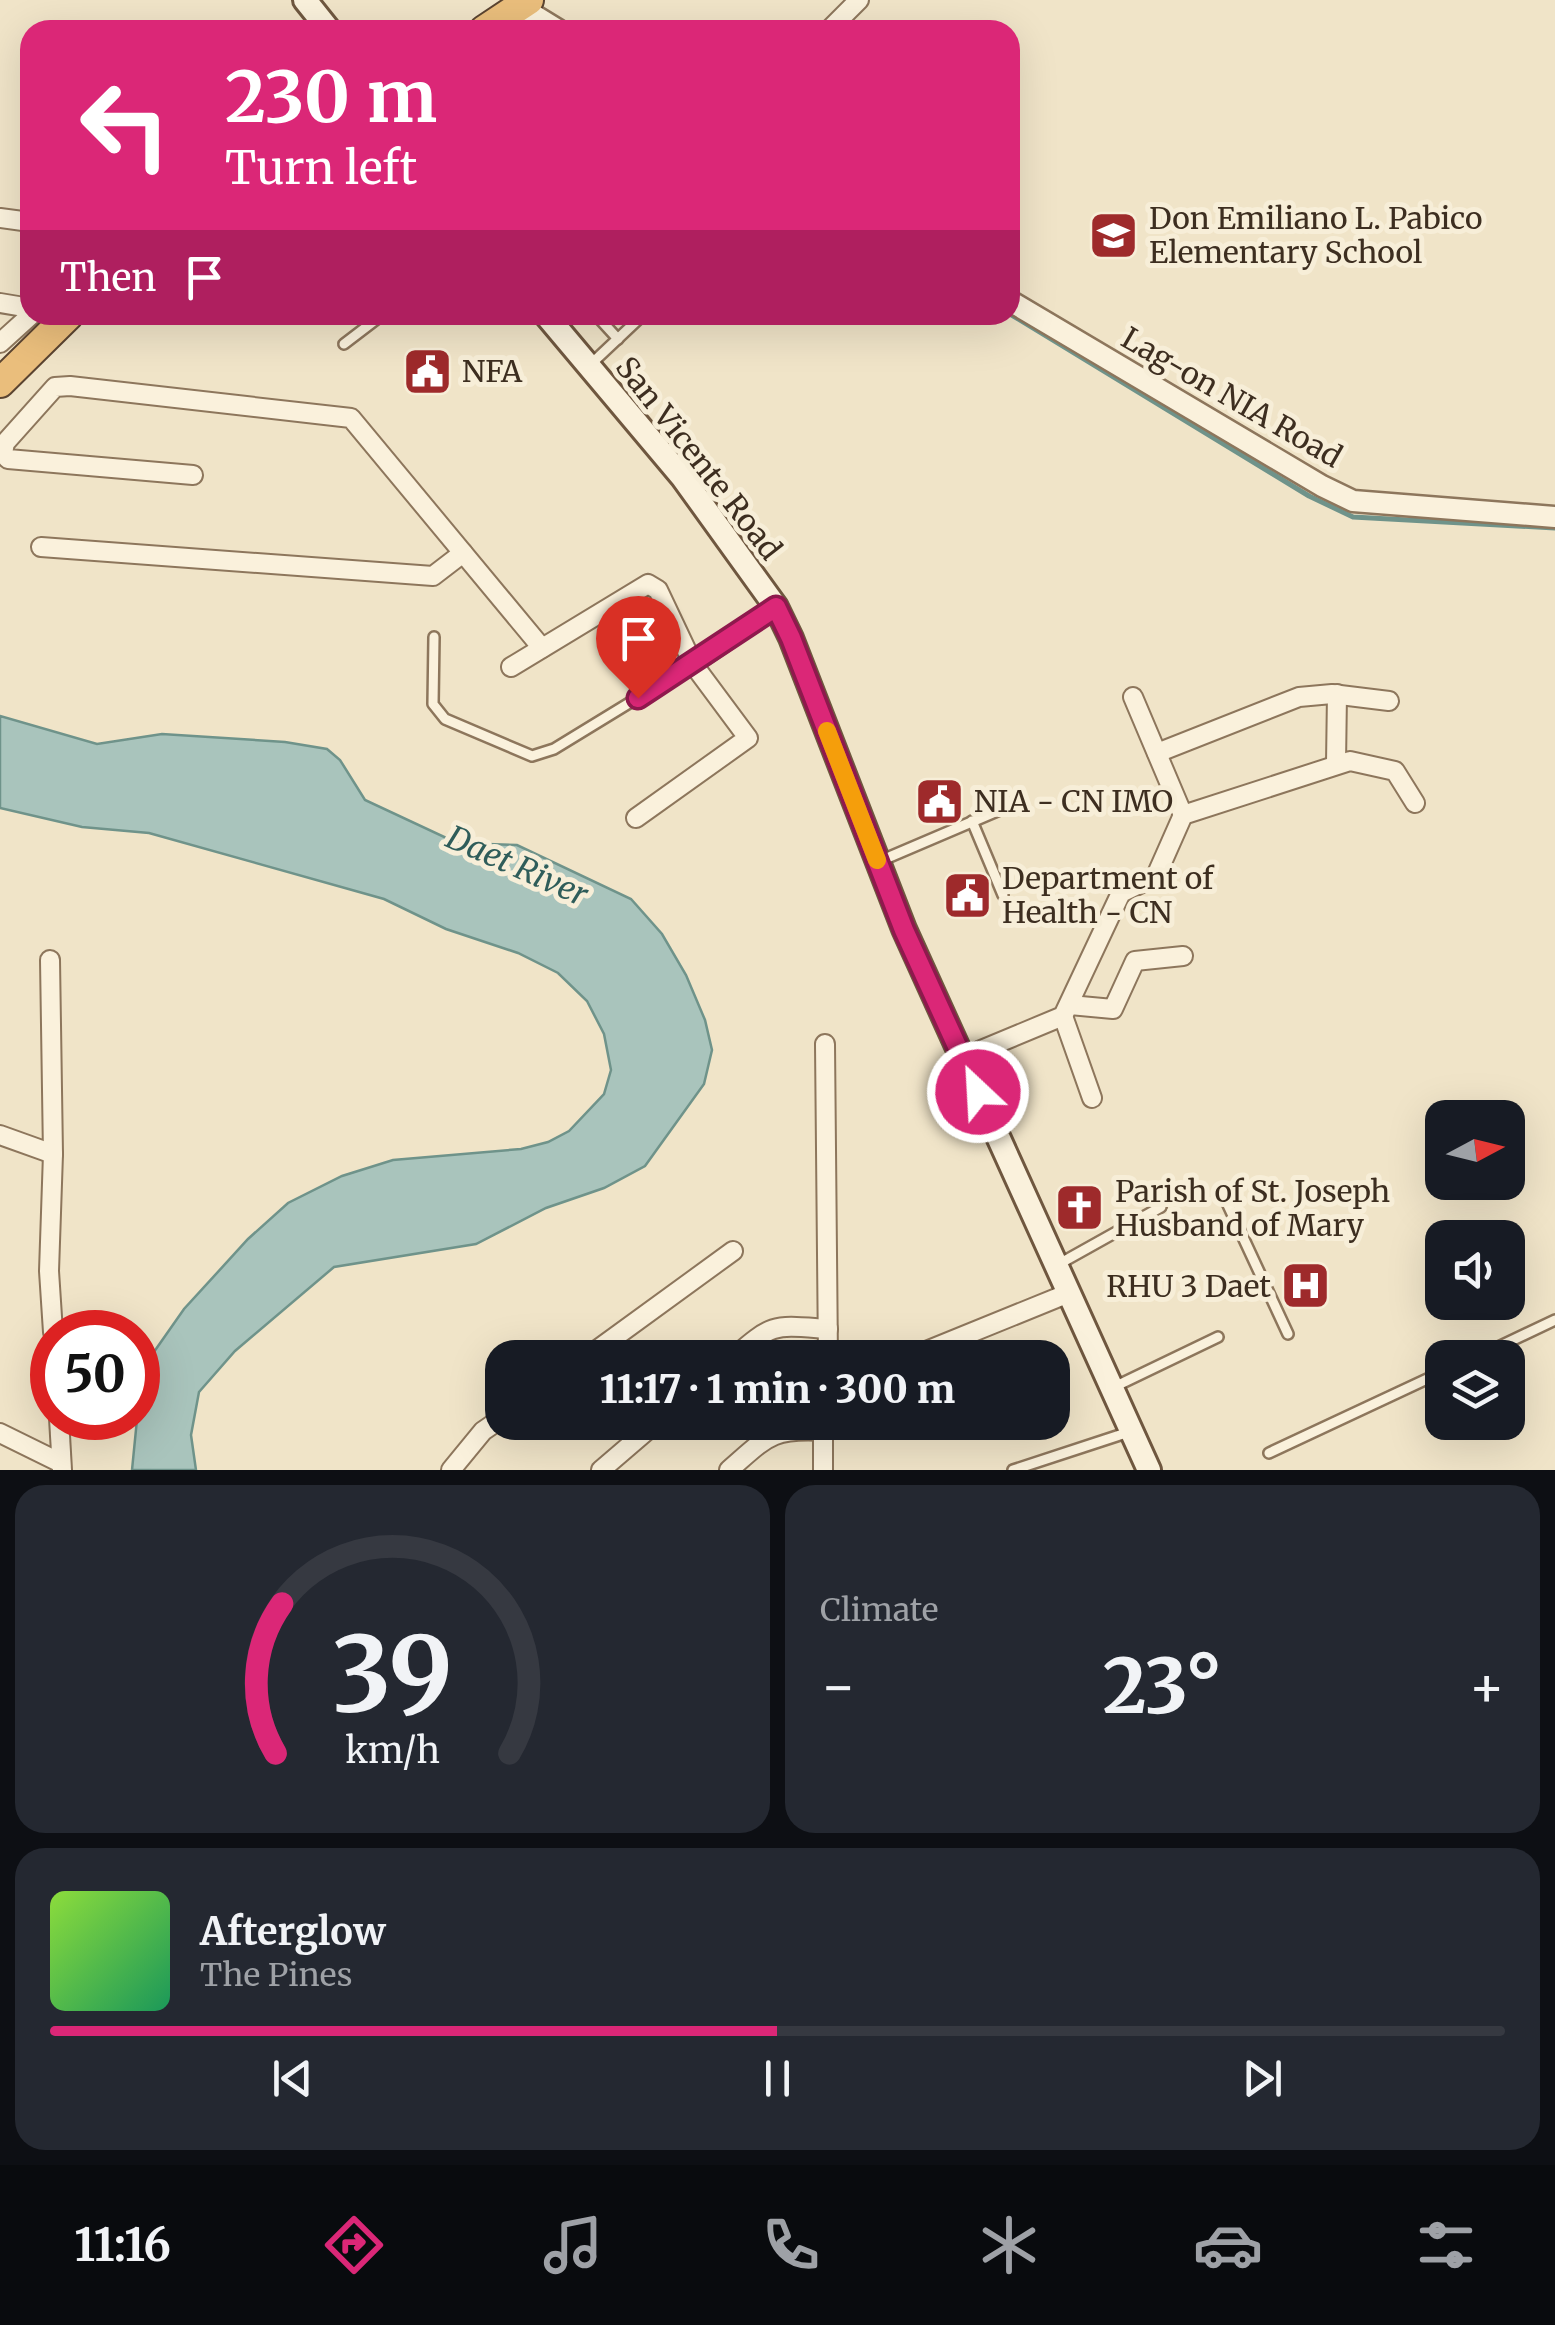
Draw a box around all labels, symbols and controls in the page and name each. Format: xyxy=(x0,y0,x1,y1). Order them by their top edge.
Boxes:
text: 230 m xyxy=(225,53,437,141)
icon: left xyxy=(60,60,190,190)
text: Turn left xyxy=(225,140,417,196)
place label: Don Emiliano L. Pabico Elementary School xyxy=(1149,199,1482,271)
school or university icon: Don Emiliano L. Pabico Elementary School xyxy=(1088,209,1140,261)
icon: arrive xyxy=(177,250,232,305)
text: Then xyxy=(60,254,157,301)
street label: Lag-on NIA Road xyxy=(1115,319,1349,475)
public building icon: NFA xyxy=(401,345,453,397)
street label: San Vicente Road xyxy=(608,349,790,567)
place label: NFA xyxy=(462,352,523,390)
pin xyxy=(596,596,681,699)
icon: arrive xyxy=(611,611,666,666)
public building icon: NIA - CN IMO xyxy=(913,775,965,827)
place label: NIA - CN IMO xyxy=(974,782,1173,820)
water label: Daet River xyxy=(439,817,595,915)
place label: Department of Health - CN xyxy=(1002,859,1215,931)
public building icon: Department of Health - CN xyxy=(941,869,993,921)
position arrow xyxy=(926,1040,1030,1144)
north arrow xyxy=(1425,1100,1525,1200)
map controls xyxy=(1425,1100,1525,1440)
place label: Parish of St. Joseph Husband of Mary xyxy=(1115,1172,1390,1244)
church icon: Parish of St. Joseph Husband of Mary xyxy=(1054,1182,1106,1234)
button: sound xyxy=(1425,1220,1525,1320)
hospital icon: RHU 3 Daet xyxy=(1280,1260,1332,1312)
place label: RHU 3 Daet xyxy=(1106,1267,1271,1305)
speed limit sign: 50 xyxy=(30,1310,160,1440)
button: layers xyxy=(1425,1340,1525,1440)
text: 11:17 · 1 min · 300 m xyxy=(600,1366,955,1413)
text: Climate xyxy=(820,1590,938,1630)
text: 39 xyxy=(332,1609,453,1739)
text: 23° xyxy=(1103,1639,1222,1733)
text: − xyxy=(820,1652,857,1721)
text: + xyxy=(1468,1652,1505,1721)
text: km/h xyxy=(345,1728,440,1773)
text: Afterglow xyxy=(200,1908,386,1955)
text: The Pines xyxy=(200,1955,352,1995)
icon: previous xyxy=(265,2051,320,2106)
icon: pause xyxy=(750,2051,805,2106)
icon: next xyxy=(1235,2051,1290,2106)
icon: directions xyxy=(319,2210,389,2280)
icon: music xyxy=(538,2210,608,2280)
icon: phone xyxy=(756,2210,826,2280)
icon: climate xyxy=(974,2210,1044,2280)
icon: car xyxy=(1193,2210,1263,2280)
icon: filters xyxy=(1411,2210,1481,2280)
text: 11:16 xyxy=(74,2217,171,2273)

